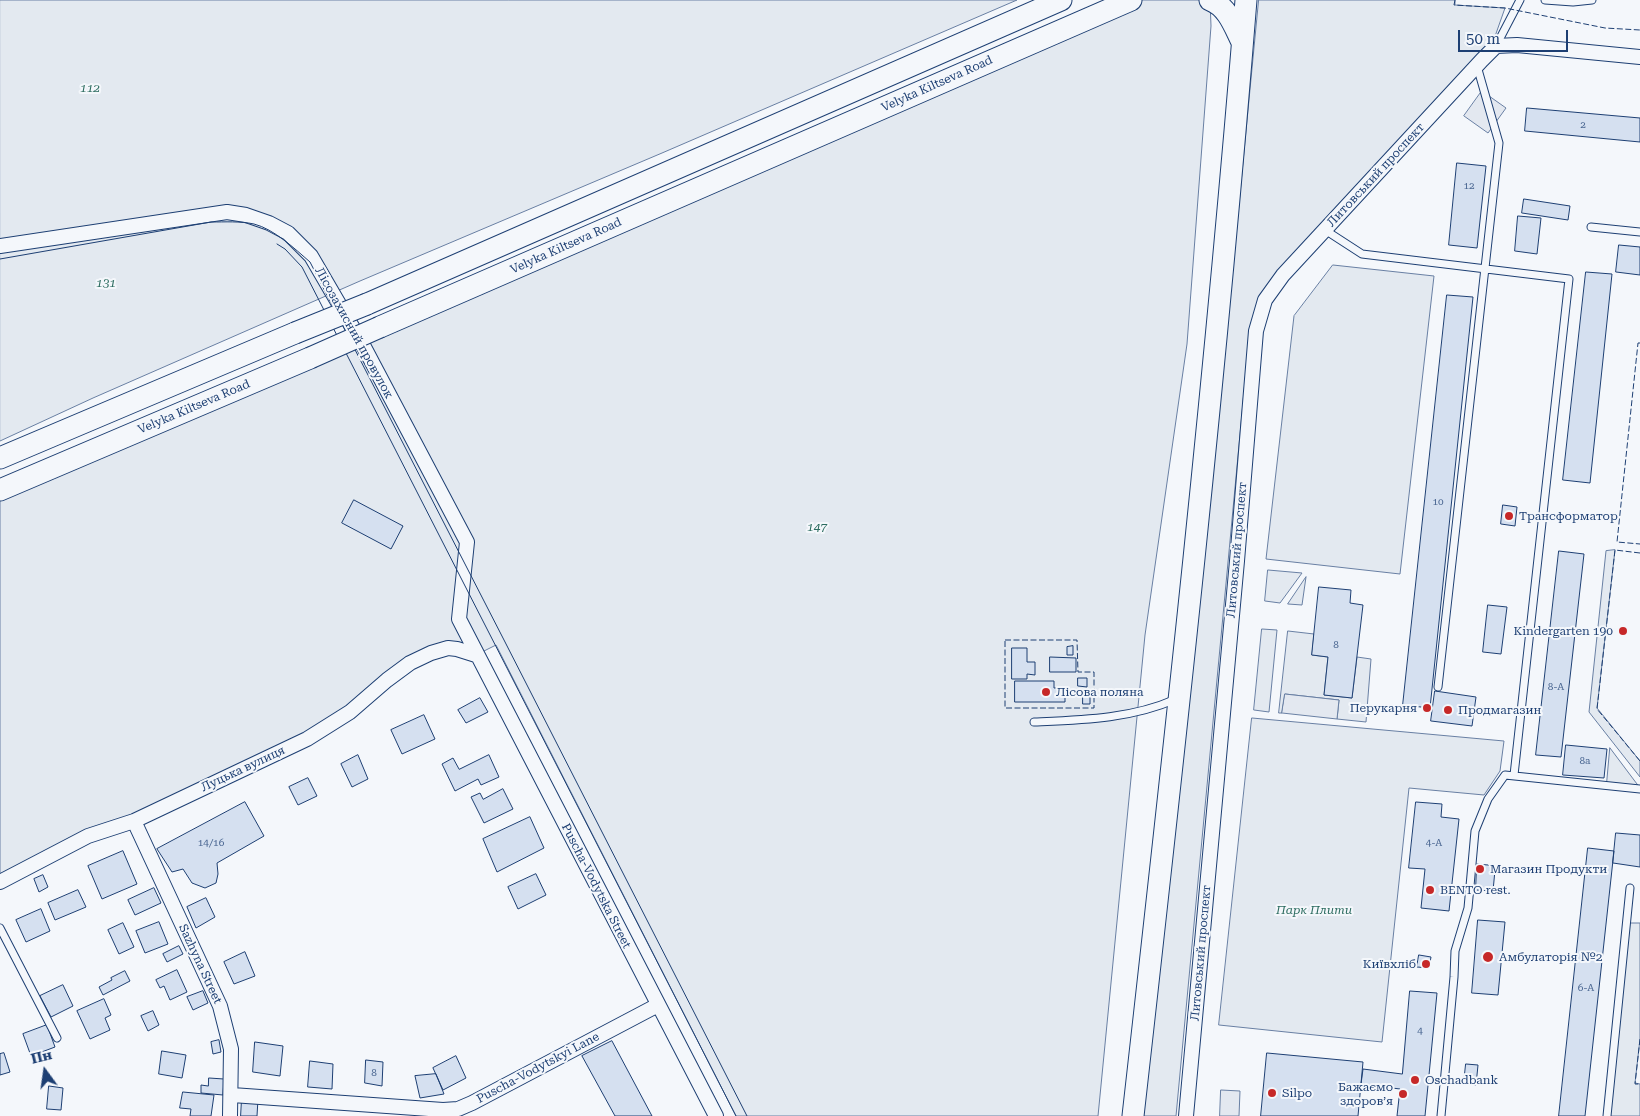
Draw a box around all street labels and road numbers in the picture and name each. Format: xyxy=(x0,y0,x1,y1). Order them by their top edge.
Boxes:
street label: Velyka Kiltseva Road xyxy=(879,53,995,115)
street label: Литовський проспект xyxy=(1324,120,1428,230)
street label: Velyka Kiltseva Road xyxy=(508,215,624,277)
street label: Лісозахисний провулок xyxy=(312,265,396,401)
street label: Velyka Kiltseva Road xyxy=(136,377,252,437)
street label: Литовський проспект xyxy=(1224,482,1250,618)
street label: Луцька вулиця xyxy=(199,743,287,795)
street label: Puscha-Vodytska Street xyxy=(558,821,634,951)
street label: Литовський проспект xyxy=(1188,885,1214,1021)
street label: Sazhyna Street xyxy=(175,922,225,1006)
street label: Puscha-Vodytskyi Lane xyxy=(474,1029,602,1107)

